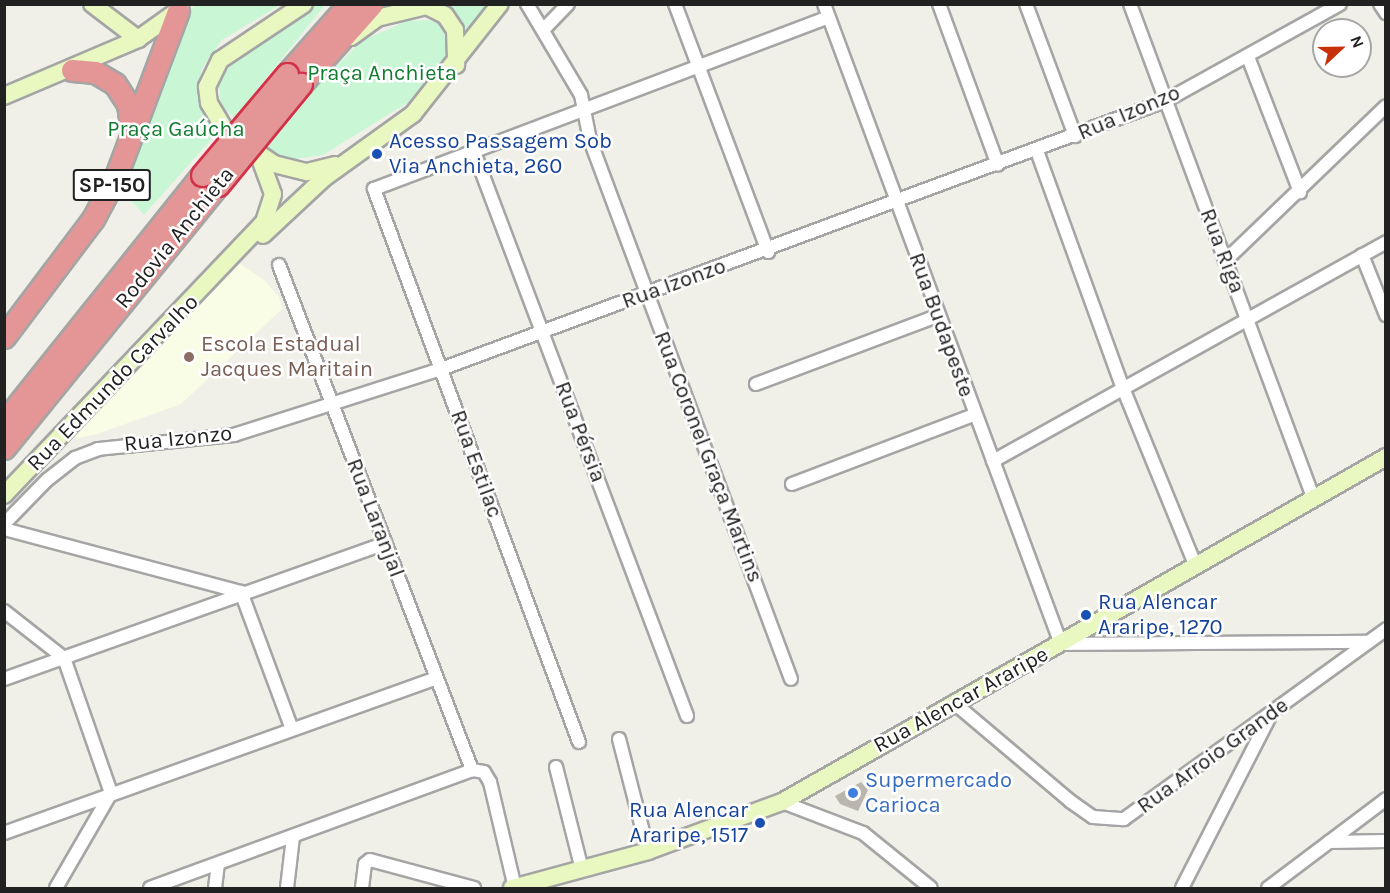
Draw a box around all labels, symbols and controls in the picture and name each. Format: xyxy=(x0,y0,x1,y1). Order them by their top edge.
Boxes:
north arrow xyxy=(1312,18,1372,78)
text: N xyxy=(1346,33,1368,51)
park label: Praça Anchieta xyxy=(307,61,457,87)
street label: Rua Izonzo xyxy=(1074,80,1184,146)
park label: Praça Gaúcha xyxy=(107,117,245,143)
place label: Acesso Passagem Sob Via Anchieta, 260 xyxy=(389,128,612,180)
marker: Acesso Passagem Sob Via Anchieta, 260 xyxy=(370,147,384,161)
street label: Rodovia Anchieta xyxy=(110,162,240,314)
road number: SP-150 xyxy=(72,167,152,203)
street label: Rua Riga xyxy=(1194,205,1250,297)
street label: Rua Budapeste xyxy=(903,249,979,401)
street label: Rua Izonzo xyxy=(619,253,729,315)
street label: Rua Edmundo Carvalho xyxy=(22,289,204,477)
street label: Rua Coronel Graça Martins xyxy=(648,328,768,586)
place label: Escola Estadual Jacques Maritain xyxy=(201,331,373,382)
marker: Escola Estadual Jacques Maritain xyxy=(182,350,196,364)
street label: Rua Pérsia xyxy=(549,378,611,486)
street label: Rua Estilac xyxy=(444,407,508,521)
street label: Rua Izonzo xyxy=(123,420,233,458)
street label: Rua Laranjal xyxy=(340,455,410,581)
place label: Rua Alencar Araripe, 1270 xyxy=(1098,589,1223,640)
marker: Rua Alencar Araripe, 1270 xyxy=(1079,608,1093,622)
street label: Rua Alencar Araripe xyxy=(869,641,1053,759)
street label: Rua Arroio Grande xyxy=(1132,692,1294,820)
place label: Supermercado Carioca xyxy=(865,767,1012,818)
marker: Supermercado Carioca xyxy=(846,786,860,800)
place label: Rua Alencar Araripe, 1517 xyxy=(629,797,748,848)
marker: Rua Alencar Araripe, 1517 xyxy=(753,816,767,830)

